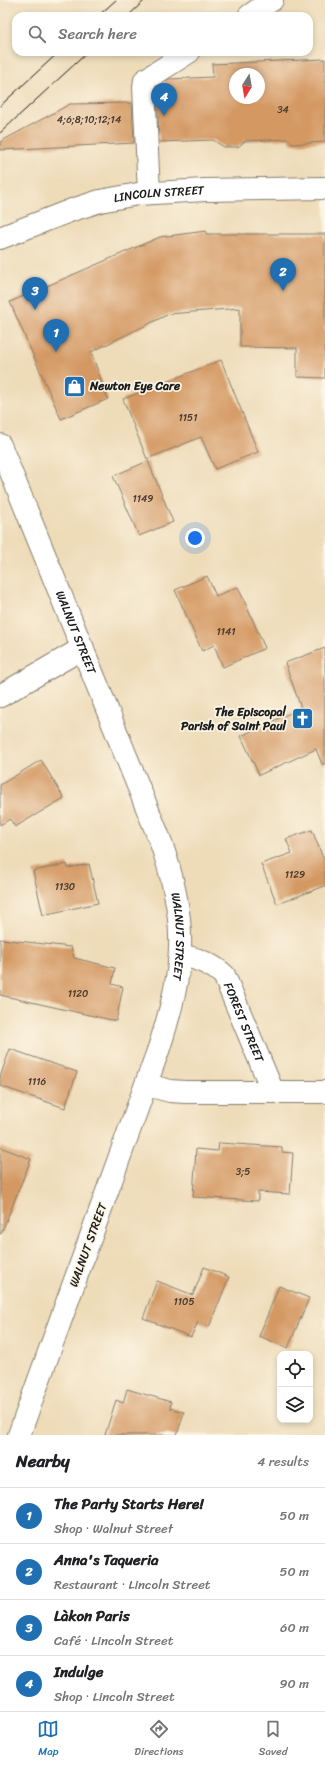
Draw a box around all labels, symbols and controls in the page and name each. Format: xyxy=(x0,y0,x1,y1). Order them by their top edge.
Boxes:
search box xyxy=(12,12,313,56)
text: Search here xyxy=(58,21,137,47)
icon: search xyxy=(26,23,48,45)
north arrow xyxy=(229,68,265,104)
pin: 4 xyxy=(151,83,177,116)
house number: 34 xyxy=(277,101,289,119)
house number: 4;6;8;10;12;14 xyxy=(57,111,121,129)
street label: LINCOLN STREET xyxy=(112,179,206,209)
pin: 2 xyxy=(270,258,296,291)
pin: 3 xyxy=(22,277,48,310)
pin: 1 xyxy=(43,319,69,352)
shop icon: Newton Eye Care xyxy=(61,373,87,399)
place label: Newton Eye Care xyxy=(89,375,181,397)
house number: 1151 xyxy=(179,409,197,427)
house number: 1149 xyxy=(133,490,153,508)
your location xyxy=(185,528,205,548)
street label: WALNUT STREET xyxy=(49,587,103,678)
house number: 1141 xyxy=(216,623,236,641)
place label: The Episcopal Parish of Saint Paul xyxy=(181,701,287,737)
church icon: The Episcopal Parish of Saint Paul xyxy=(289,706,315,732)
house number: 1129 xyxy=(285,866,305,884)
house number: 1130 xyxy=(55,878,75,896)
street label: WALNUT STREET xyxy=(164,890,191,982)
street label: FOREST STREET xyxy=(217,979,271,1066)
house number: 1120 xyxy=(68,985,88,1003)
house number: 1116 xyxy=(28,1073,47,1091)
house number: 3;5 xyxy=(236,1163,250,1181)
street label: WALNUT STREET xyxy=(63,1199,114,1290)
house number: 1105 xyxy=(173,1293,195,1311)
map controls xyxy=(277,1351,313,1423)
button: locate xyxy=(277,1351,313,1387)
button: layers xyxy=(277,1387,313,1423)
text: Nearby xyxy=(16,1446,70,1476)
text: 4 results xyxy=(257,1450,309,1473)
text: The Party Starts Here! xyxy=(54,1491,203,1517)
text: 1 xyxy=(26,1504,32,1527)
text: 50 m xyxy=(279,1504,309,1527)
text: Shop · Walnut Street xyxy=(54,1517,173,1540)
text: Anna's Taqueria xyxy=(54,1547,159,1573)
text: 2 xyxy=(25,1560,33,1583)
text: 50 m xyxy=(279,1560,309,1583)
text: Restaurant · Lincoln Street xyxy=(54,1573,211,1596)
text: Làkon Paris xyxy=(54,1603,130,1629)
text: 3 xyxy=(25,1616,33,1639)
text: 60 m xyxy=(280,1616,309,1639)
text: Café · Lincoln Street xyxy=(54,1629,173,1652)
text: Indulge xyxy=(54,1659,104,1685)
text: 4 xyxy=(25,1672,33,1695)
text: 90 m xyxy=(279,1672,309,1695)
text: Shop · Lincoln Street xyxy=(54,1685,175,1708)
tab: Map xyxy=(37,1718,59,1761)
tab: Directions xyxy=(134,1718,184,1761)
tab: Saved xyxy=(259,1718,288,1761)

